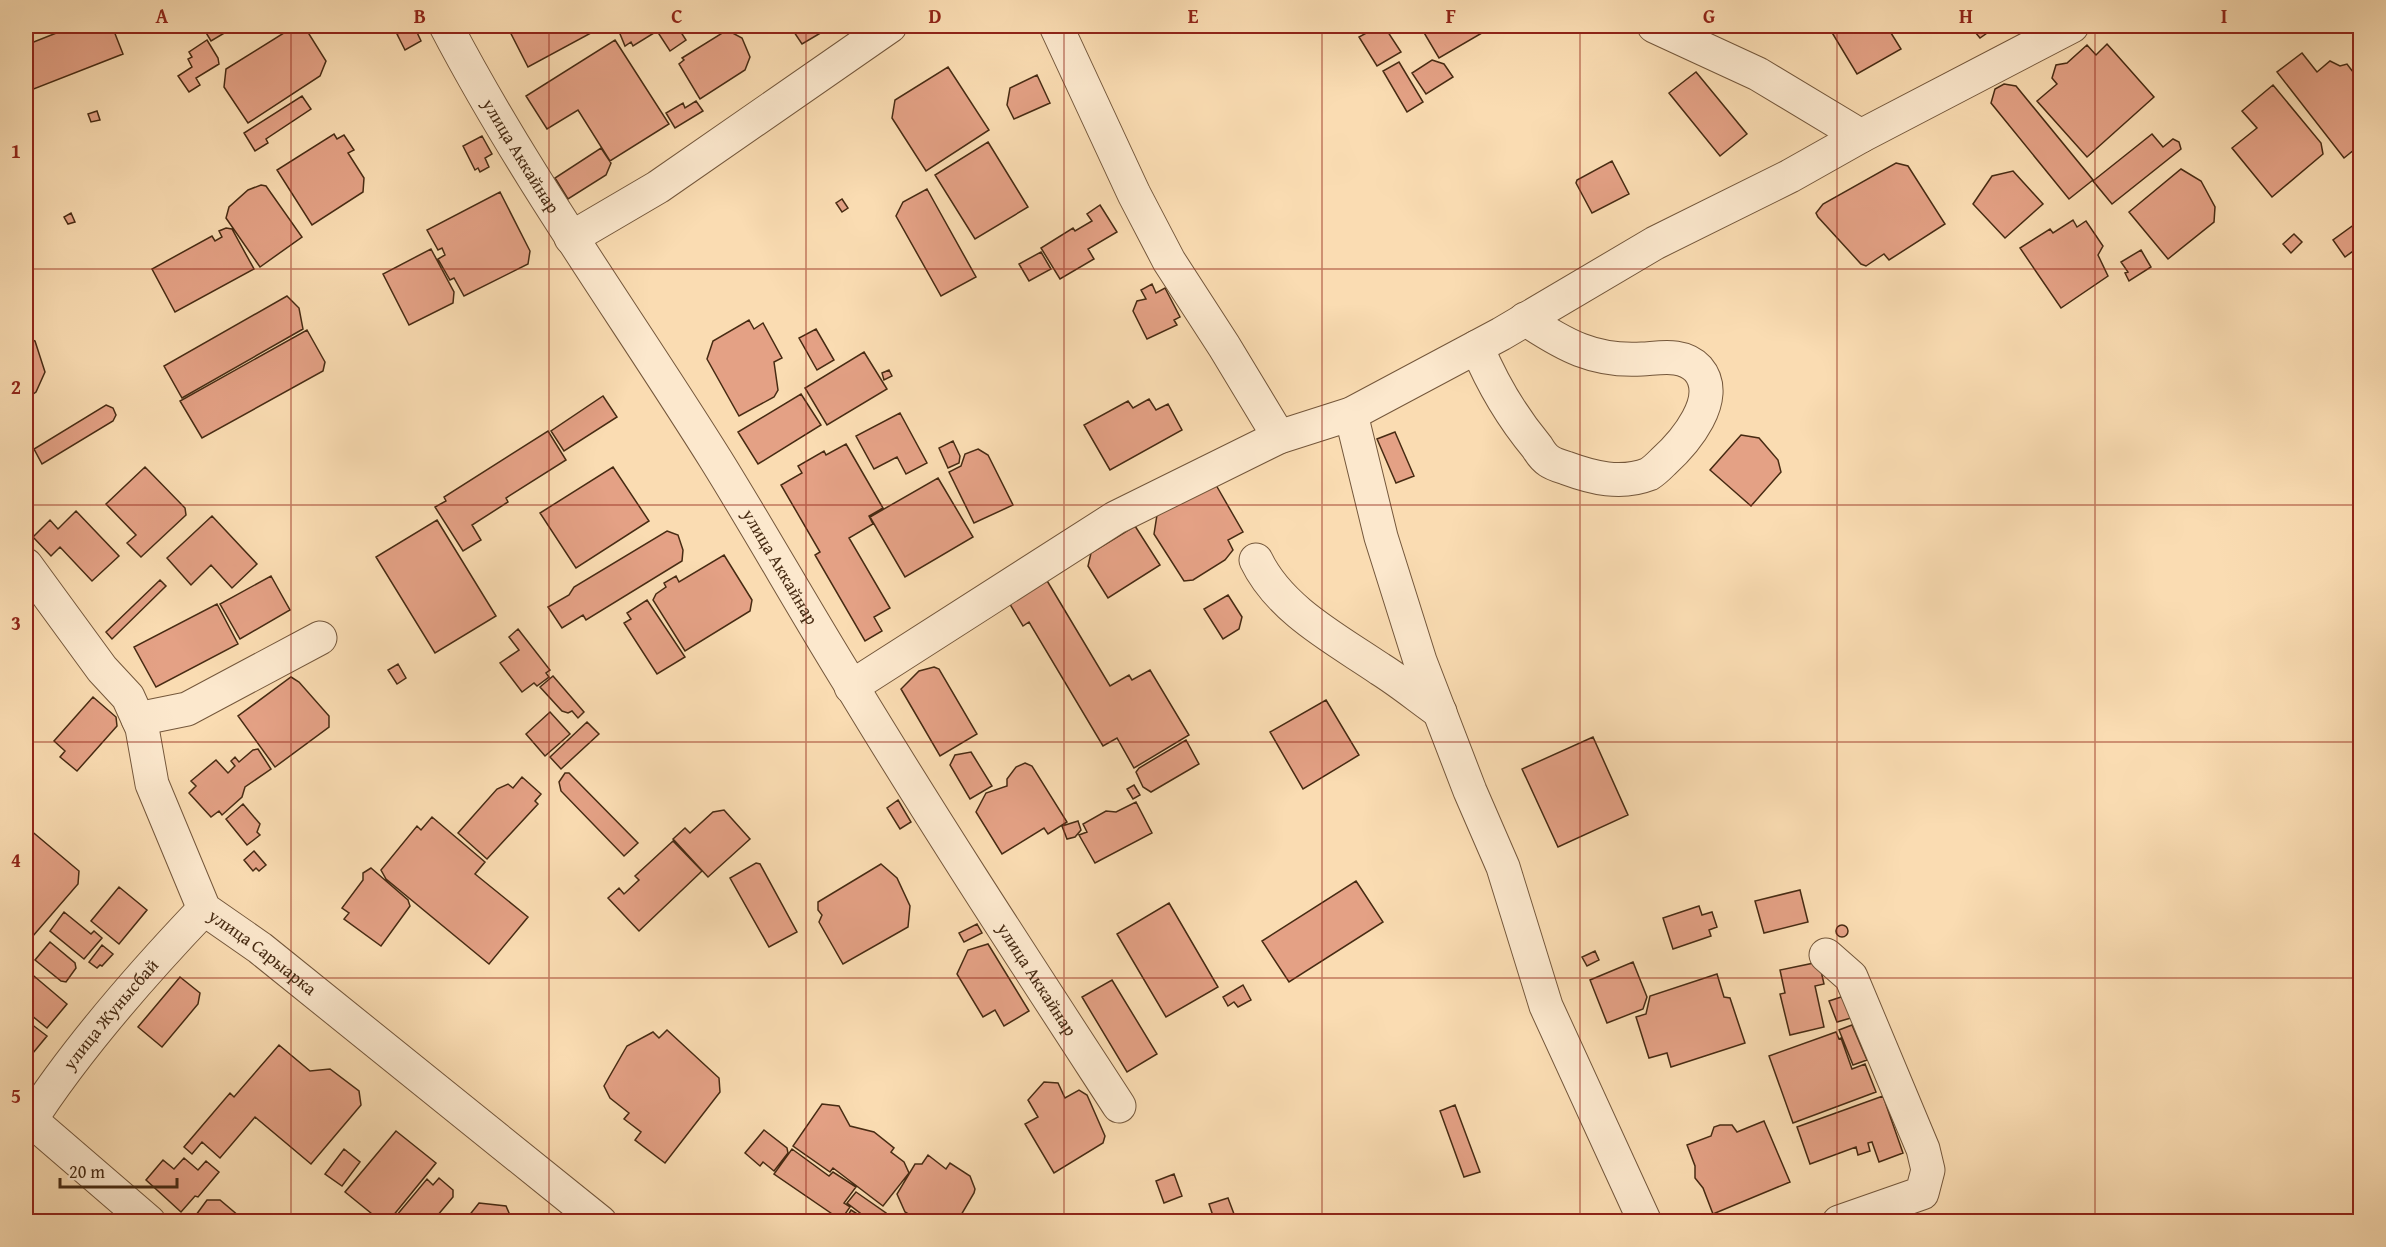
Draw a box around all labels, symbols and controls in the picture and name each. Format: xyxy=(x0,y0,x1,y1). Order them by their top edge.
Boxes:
text: A xyxy=(156,1,169,30)
text: B xyxy=(414,1,426,30)
text: C xyxy=(671,1,683,30)
text: D xyxy=(928,1,942,30)
text: E xyxy=(1188,1,1199,30)
text: F xyxy=(1446,1,1456,30)
text: G xyxy=(1703,1,1715,30)
text: H xyxy=(1959,1,1973,30)
text: I xyxy=(2221,1,2227,30)
street label: улица Аккайнар xyxy=(475,92,567,219)
text: 1 xyxy=(11,136,21,165)
text: 2 xyxy=(11,372,21,401)
street label: улица Аккайнар xyxy=(735,503,826,630)
text: 3 xyxy=(11,608,21,637)
text: 4 xyxy=(11,845,21,874)
street label: улица Сарыарка xyxy=(202,901,323,1002)
street label: улица Аккайнар xyxy=(990,916,1084,1041)
street label: улица Жунысбай xyxy=(55,952,165,1076)
text: 5 xyxy=(11,1081,21,1110)
scale bar xyxy=(60,1151,177,1189)
text: 20 m xyxy=(69,1158,105,1185)

